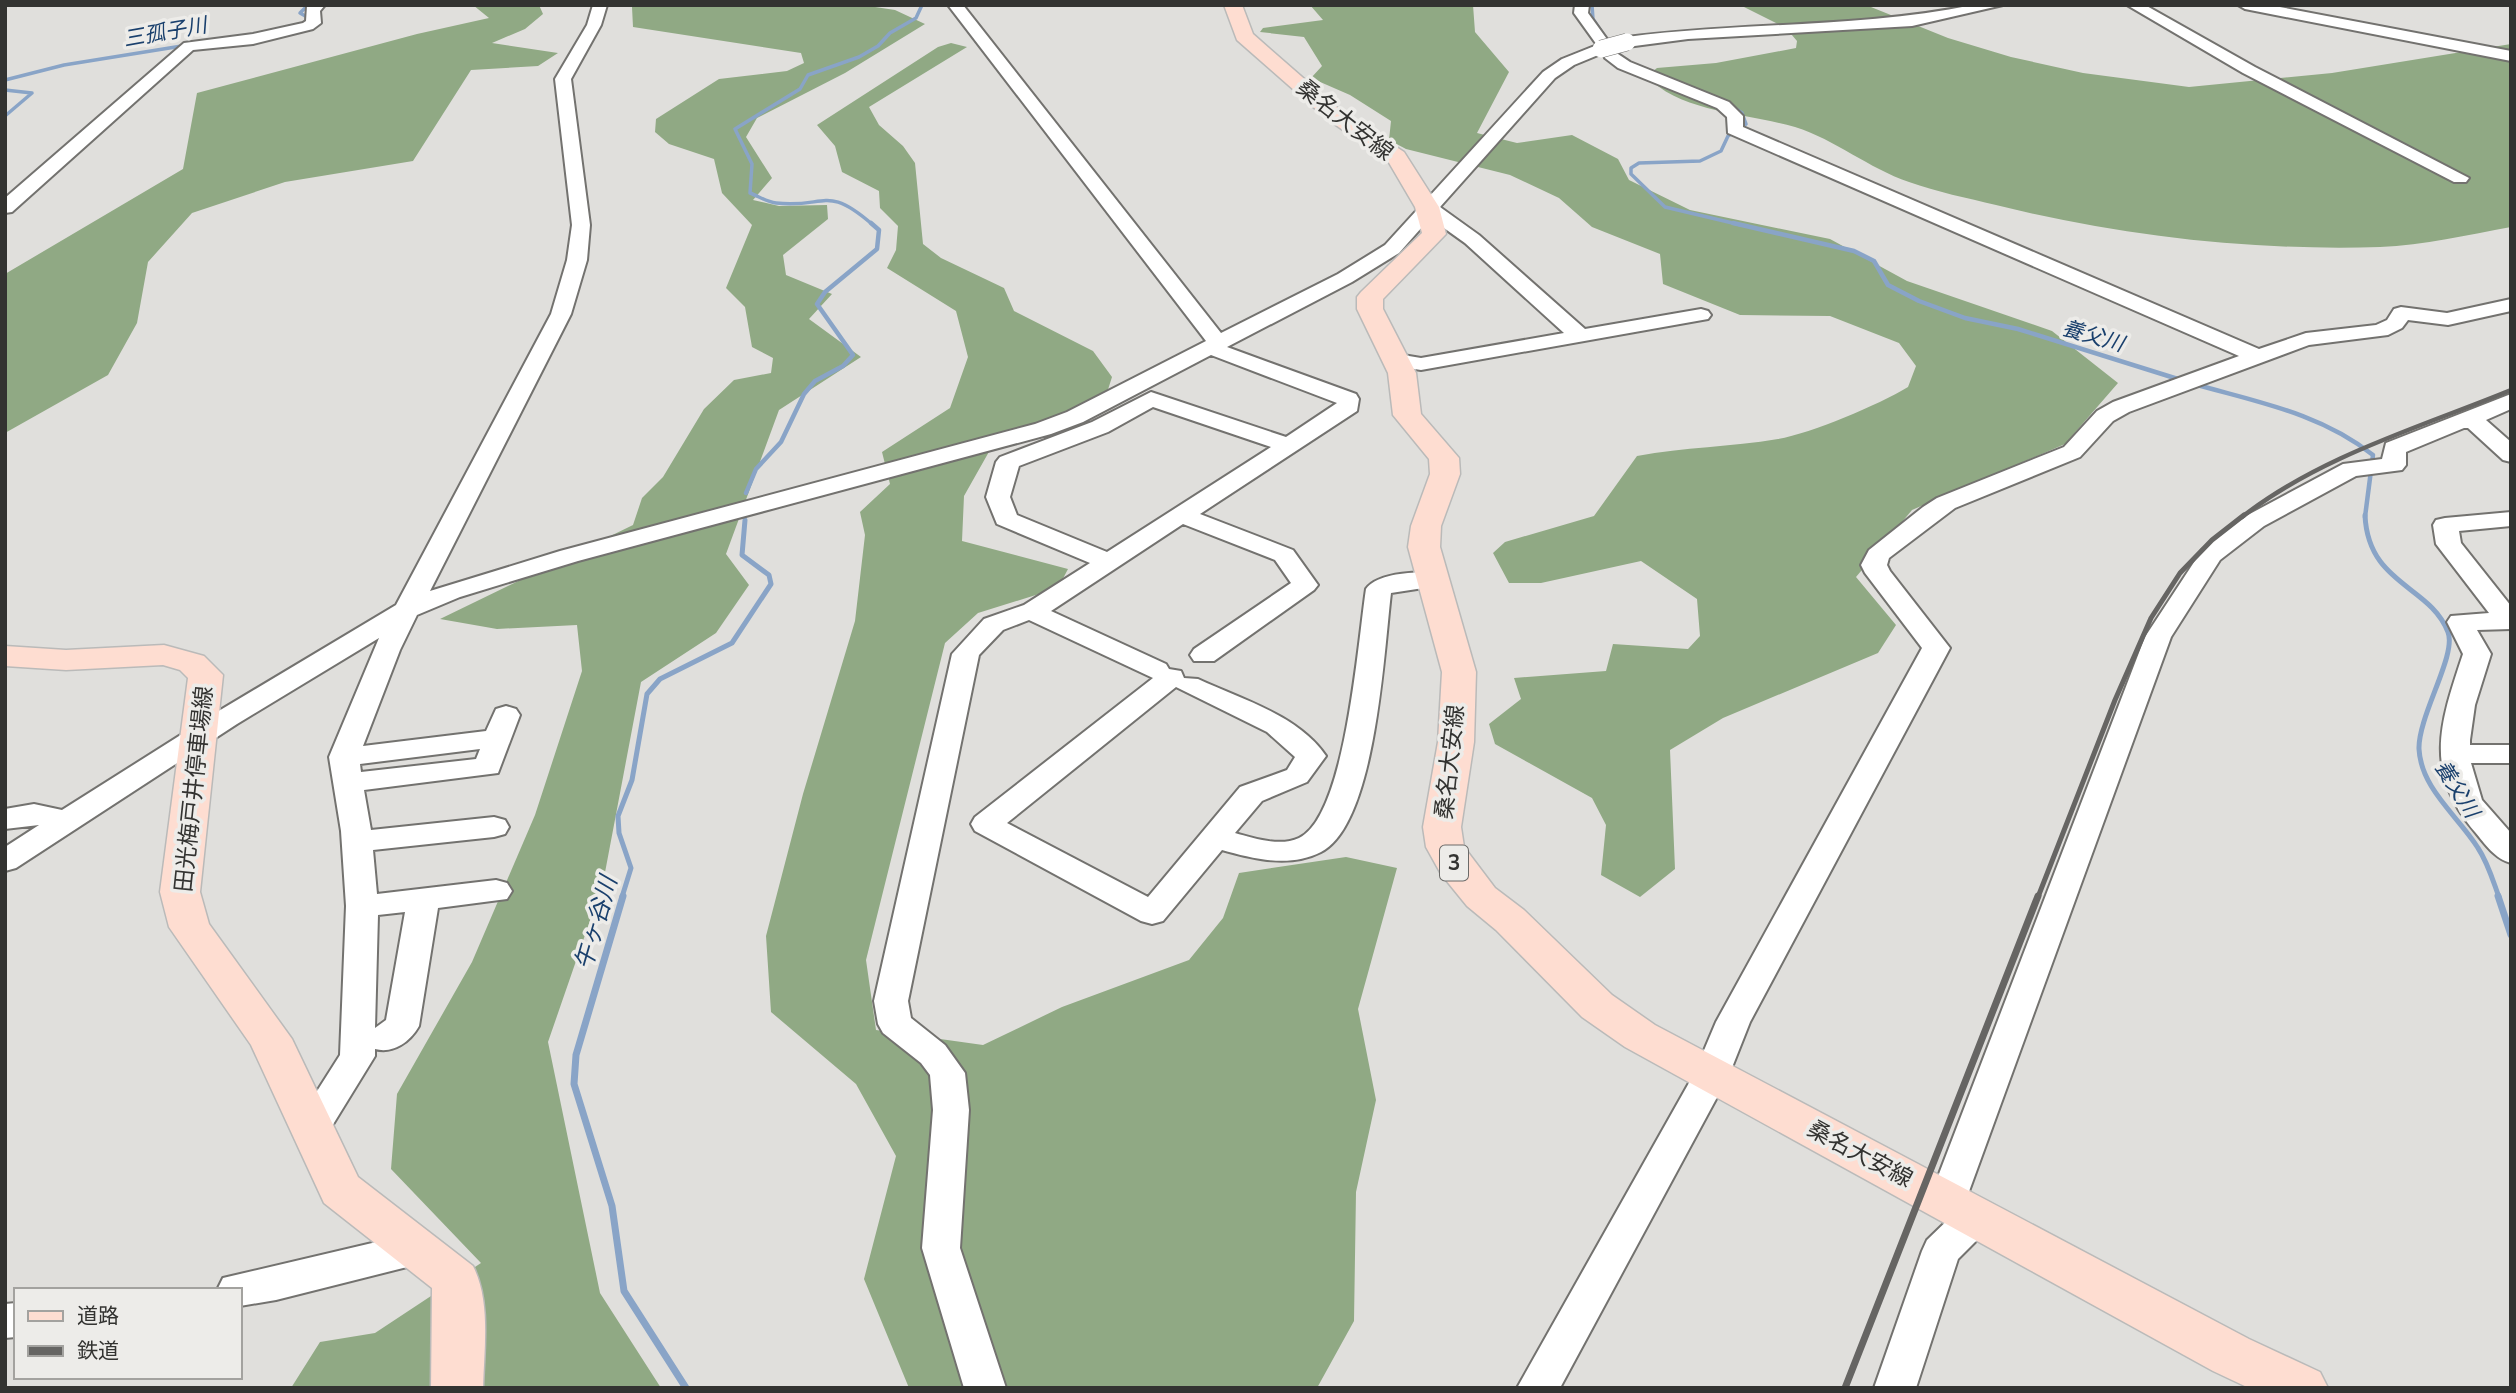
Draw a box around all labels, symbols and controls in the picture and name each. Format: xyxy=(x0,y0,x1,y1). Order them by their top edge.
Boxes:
water label: 三孤子川 xyxy=(121,11,211,53)
street label: 桑名大安線 xyxy=(1290,72,1400,168)
water label: 養父川 xyxy=(2059,314,2129,359)
street label: 田光梅戸井停車場線 xyxy=(168,684,220,894)
street label: 桑名大安線 xyxy=(1429,703,1471,821)
water label: 養父川 xyxy=(2428,755,2487,825)
road number: 3 xyxy=(1440,846,1468,880)
water label: 午ヶ谷川 xyxy=(567,870,625,974)
street label: 桑名大安線 xyxy=(1802,1113,1918,1195)
legend xyxy=(14,1288,242,1379)
text: 道路 xyxy=(77,1302,119,1330)
text: 鉄道 xyxy=(77,1337,119,1365)

